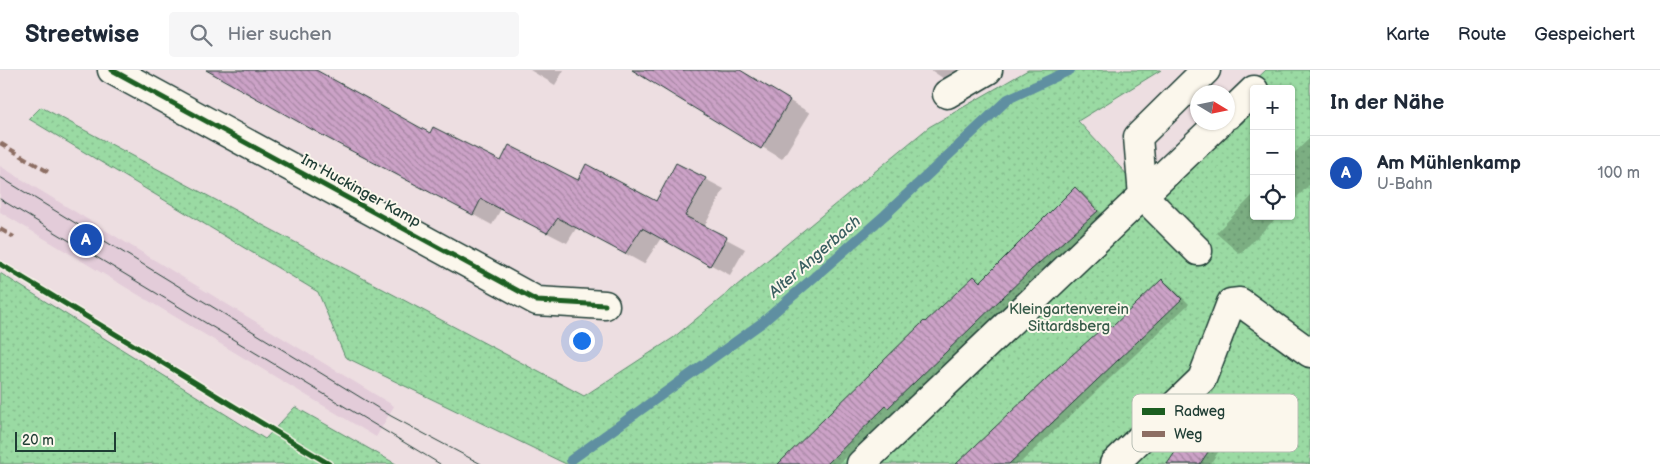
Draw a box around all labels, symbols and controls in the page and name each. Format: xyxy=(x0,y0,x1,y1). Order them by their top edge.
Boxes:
search box xyxy=(169,12,519,57)
text: Streetwise xyxy=(25,20,139,49)
icon: search xyxy=(187,21,215,49)
text: Hier suchen xyxy=(227,23,332,46)
text: Karte xyxy=(1386,24,1430,45)
text: Route xyxy=(1458,24,1506,45)
text: Gespeichert xyxy=(1534,24,1635,45)
north arrow xyxy=(1190,85,1235,130)
map controls xyxy=(1250,85,1295,220)
button: + xyxy=(1250,85,1295,130)
text: In der Nähe xyxy=(1330,90,1444,115)
button: − xyxy=(1250,130,1295,175)
street label: Im Huckinger Kamp xyxy=(298,150,424,232)
text: Am Mühlenkamp xyxy=(1377,152,1521,175)
text: A xyxy=(1341,164,1351,183)
text: 100 m xyxy=(1597,164,1640,183)
button: locate xyxy=(1250,175,1295,220)
text: U-Bahn xyxy=(1377,175,1432,194)
water label: Alter Angerbach xyxy=(764,212,865,303)
pin: A xyxy=(70,221,102,259)
park label: Kleingartenverein Sittardsberg xyxy=(1009,300,1129,336)
your location xyxy=(569,328,595,354)
legend xyxy=(1132,394,1298,452)
text: Radweg xyxy=(1174,403,1225,420)
text: Weg xyxy=(1174,426,1202,443)
scale bar xyxy=(15,429,116,452)
text: 20 m xyxy=(22,432,54,449)

